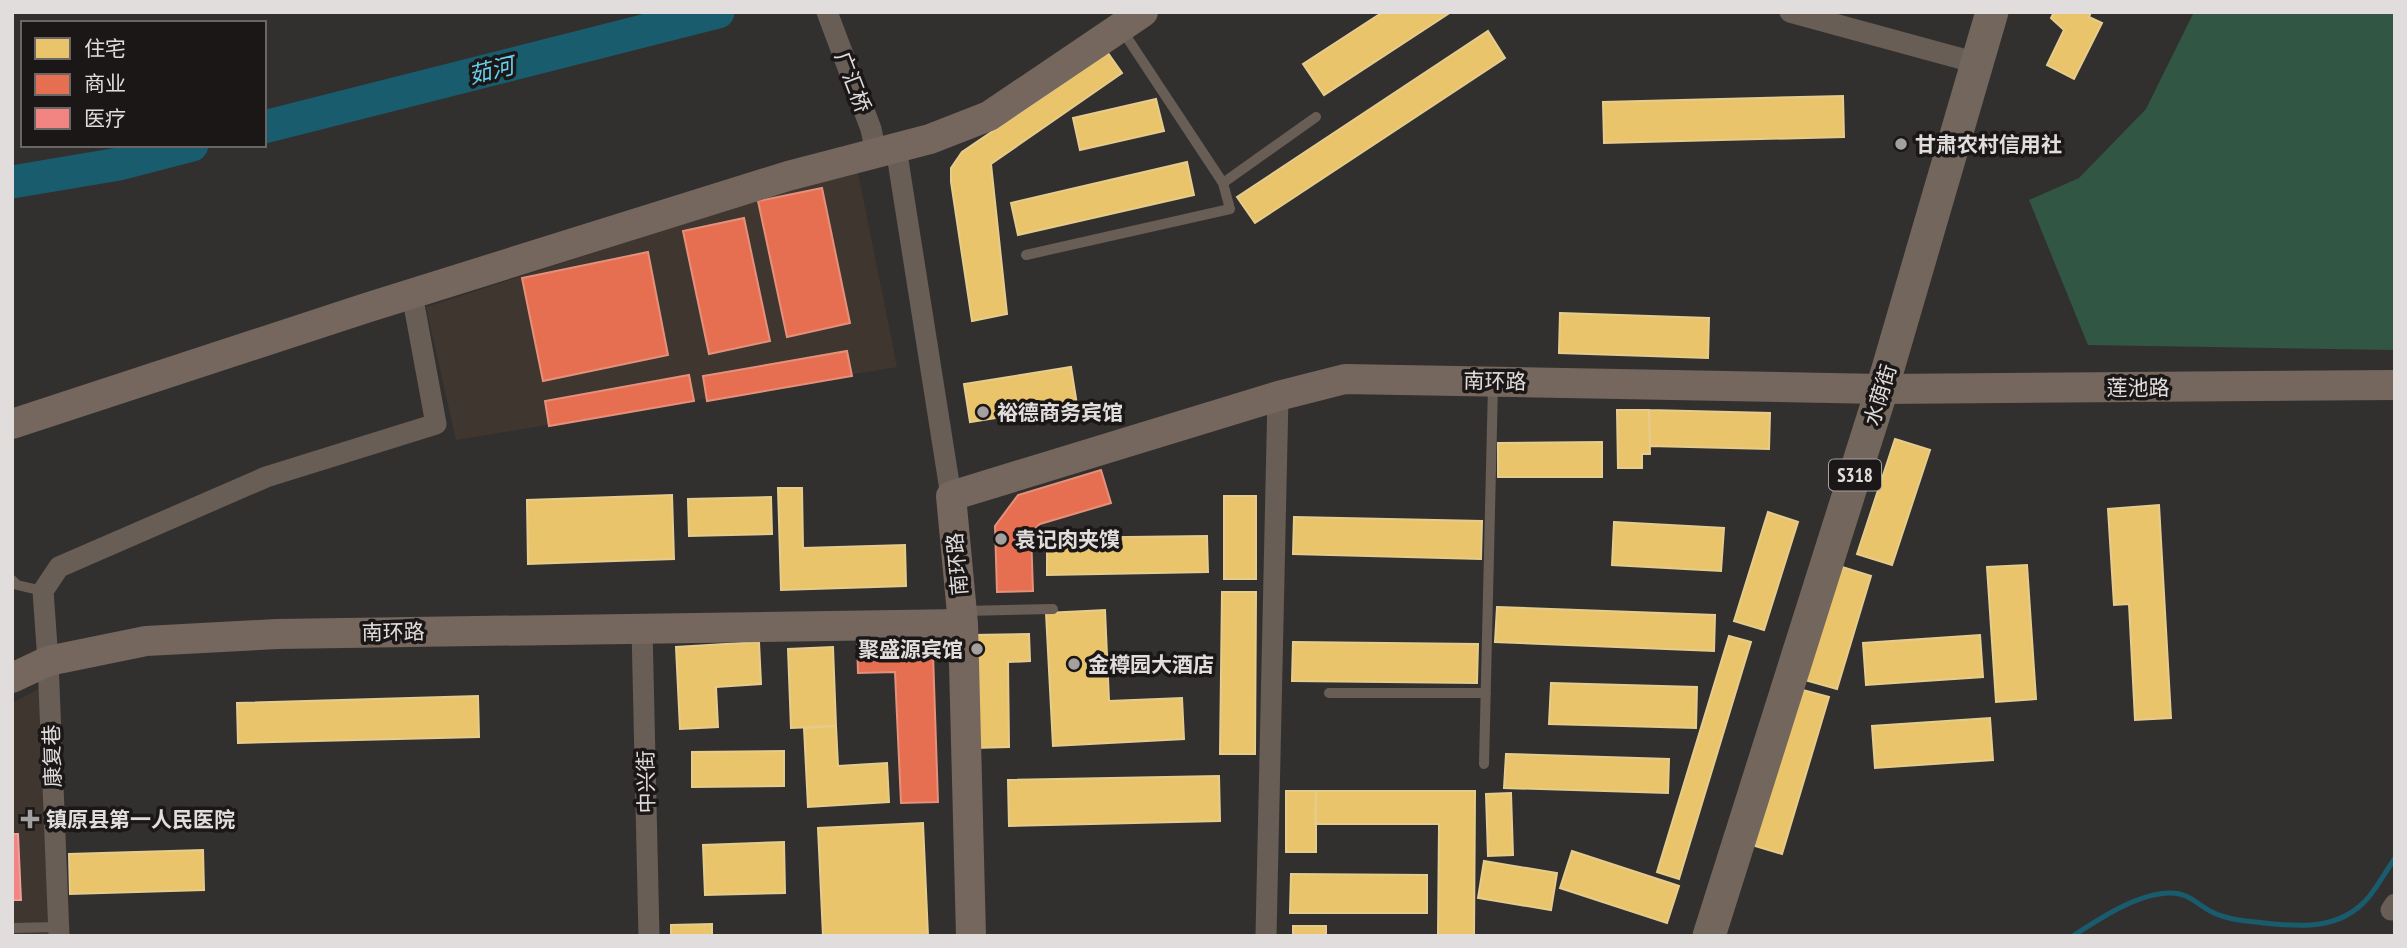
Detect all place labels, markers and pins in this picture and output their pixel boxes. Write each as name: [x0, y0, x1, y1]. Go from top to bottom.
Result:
place label: 甘肃农村信用社: [1915, 131, 2062, 158]
marker: 甘肃农村信用社: [1893, 136, 1909, 152]
place label: 裕德商务宾馆: [997, 399, 1123, 426]
marker: 裕德商务宾馆: [975, 404, 991, 420]
place label: 袁记肉夹馍: [1015, 526, 1120, 553]
marker: 袁记肉夹馍: [993, 531, 1009, 547]
place label: 聚盛源宾馆: [858, 636, 963, 663]
marker: 聚盛源宾馆: [969, 641, 985, 657]
place label: 金樽园大酒店: [1088, 651, 1214, 678]
marker: 金樽园大酒店: [1066, 656, 1082, 672]
place label: 镇原县第一人民医院: [46, 806, 235, 833]
marker: 镇原县第一人民医院: [20, 809, 40, 829]

